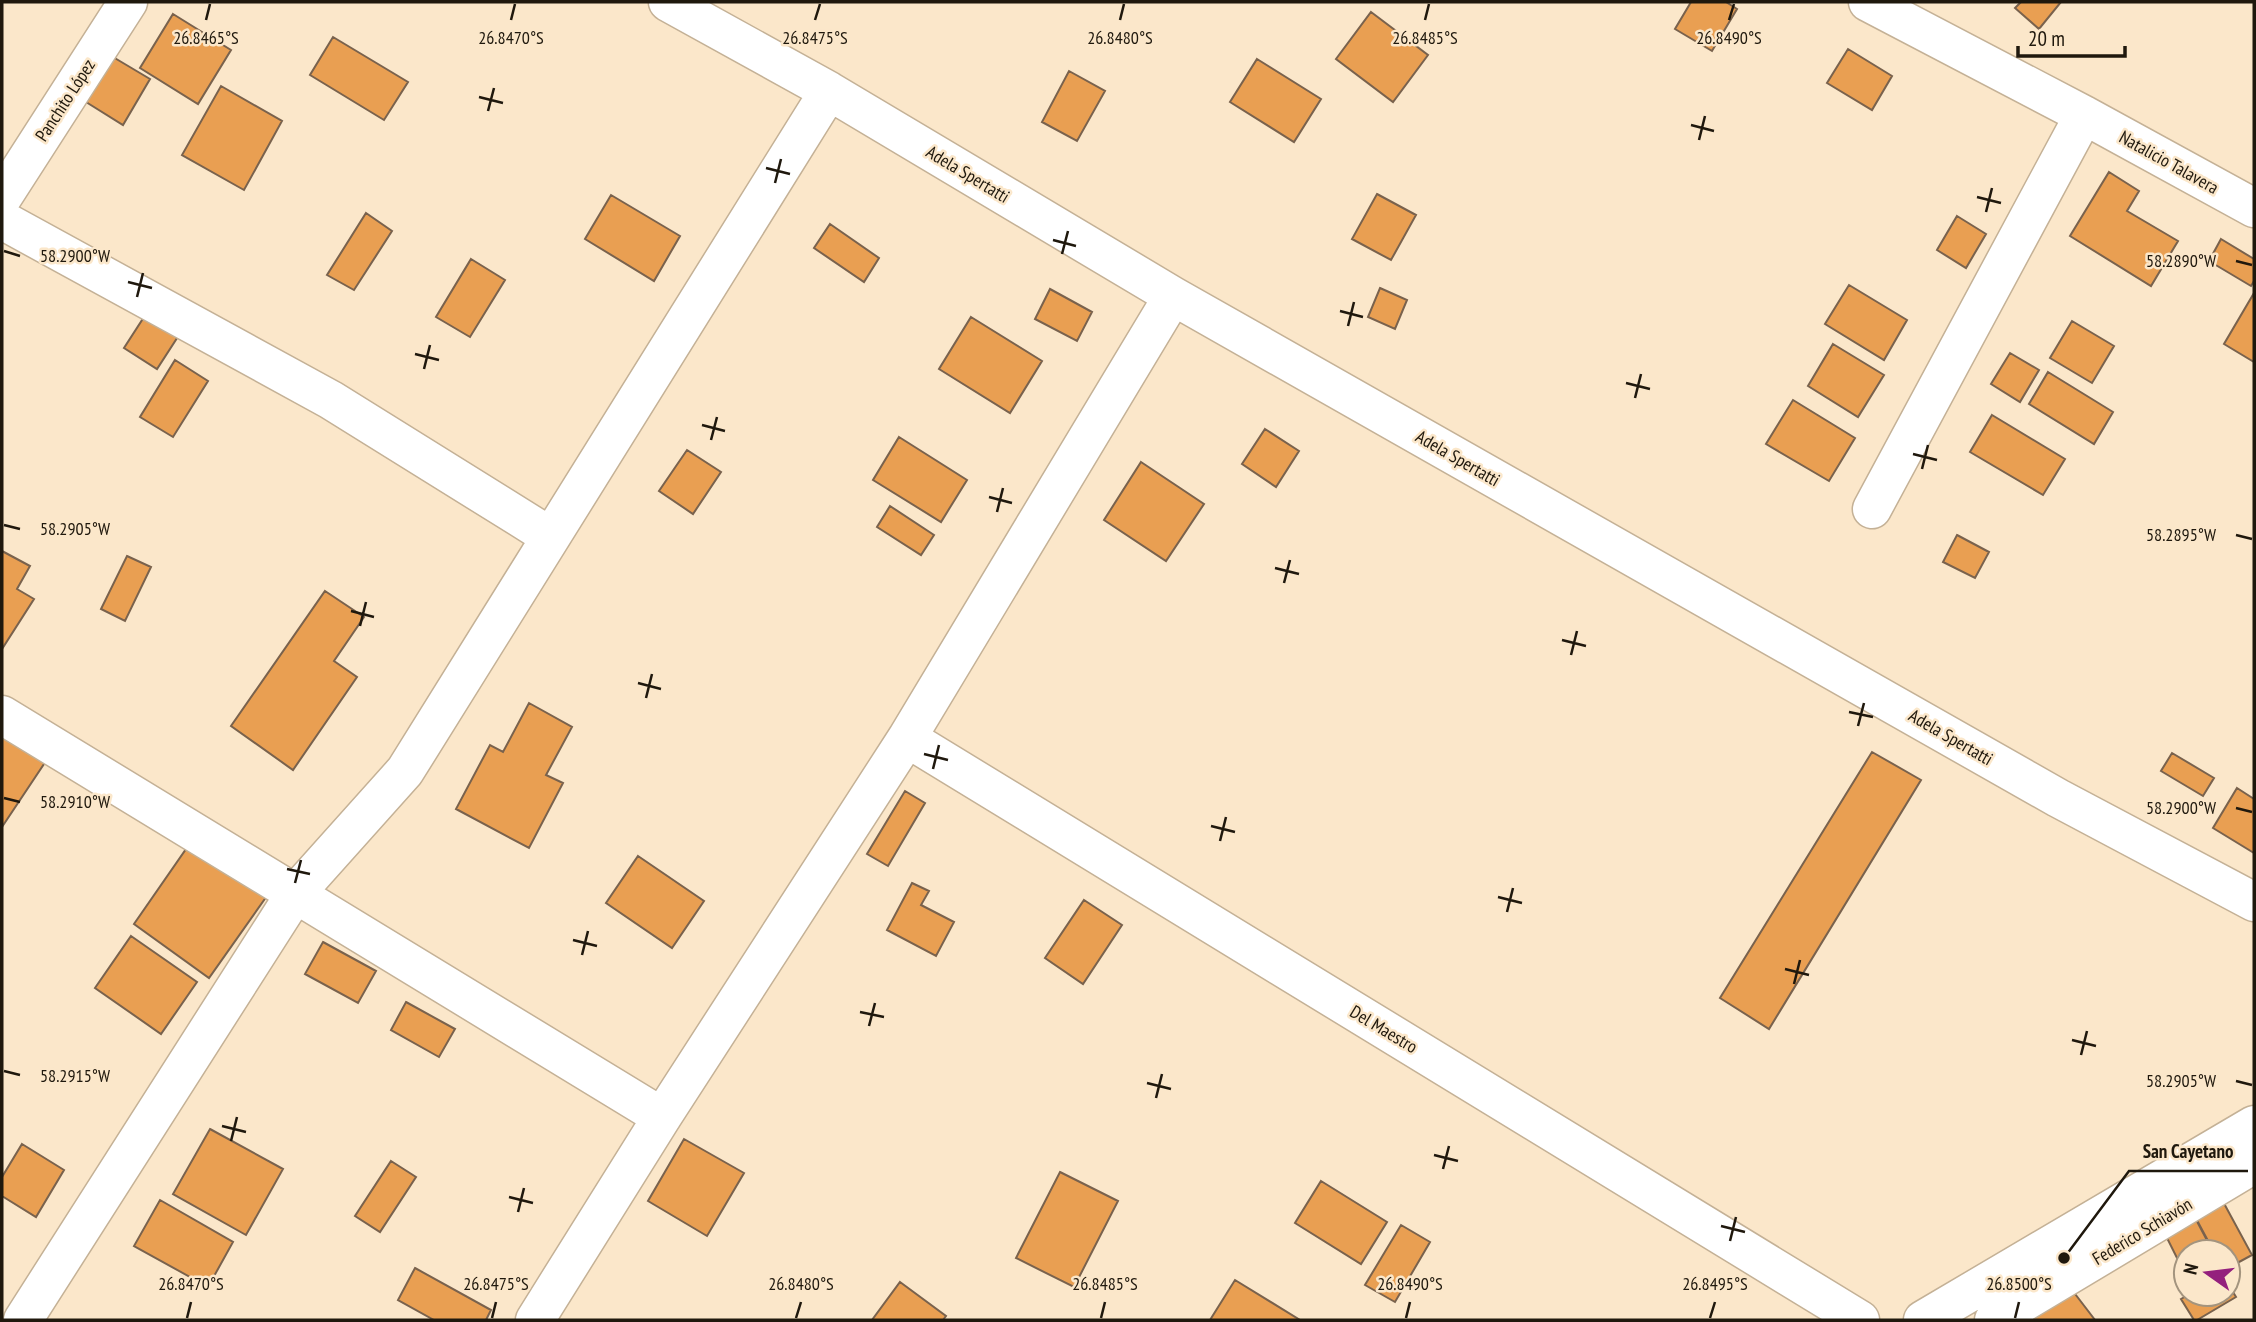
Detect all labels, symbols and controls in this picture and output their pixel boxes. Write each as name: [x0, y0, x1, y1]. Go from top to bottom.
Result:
scale bar: [2018, 14, 2125, 58]
text: 20 m: [2028, 25, 2065, 52]
text: 26.8465°S: [173, 26, 239, 49]
text: 26.8470°S: [478, 26, 544, 49]
text: 26.8475°S: [782, 26, 848, 49]
text: 26.8480°S: [1087, 26, 1153, 49]
text: 26.8485°S: [1392, 26, 1458, 49]
text: 26.8490°S: [1696, 26, 1762, 49]
street label: Panchito López: [30, 55, 100, 145]
street label: Natalicio Talavera: [2115, 125, 2223, 199]
street label: Adela Spertatti: [922, 140, 1014, 208]
text: 58.2900°W: [40, 244, 110, 267]
text: 58.2890°W: [2146, 249, 2216, 272]
street label: Adela Spertatti: [1412, 425, 1504, 491]
text: 58.2905°W: [40, 517, 110, 540]
text: 58.2895°W: [2146, 523, 2216, 546]
street label: Adela Spertatti: [1905, 704, 1997, 770]
text: 58.2910°W: [40, 790, 110, 813]
text: 58.2900°W: [2146, 796, 2216, 819]
street label: Del Maestro: [1346, 1000, 1422, 1058]
text: 58.2915°W: [40, 1064, 110, 1087]
text: 58.2905°W: [2146, 1069, 2216, 1092]
callout: San Cayetano: [2129, 1131, 2248, 1171]
text: San Cayetano: [2143, 1139, 2233, 1163]
street label: Federico Schiavón: [2088, 1192, 2196, 1270]
north arrow: [2172, 1238, 2242, 1308]
text: N: [2178, 1261, 2203, 1277]
text: 26.8470°S: [158, 1272, 224, 1295]
text: 26.8475°S: [463, 1272, 529, 1295]
text: 26.8480°S: [768, 1272, 834, 1295]
text: 26.8485°S: [1072, 1272, 1138, 1295]
text: 26.8490°S: [1377, 1272, 1443, 1295]
text: 26.8495°S: [1682, 1272, 1748, 1295]
text: 26.8500°S: [1986, 1272, 2052, 1295]

